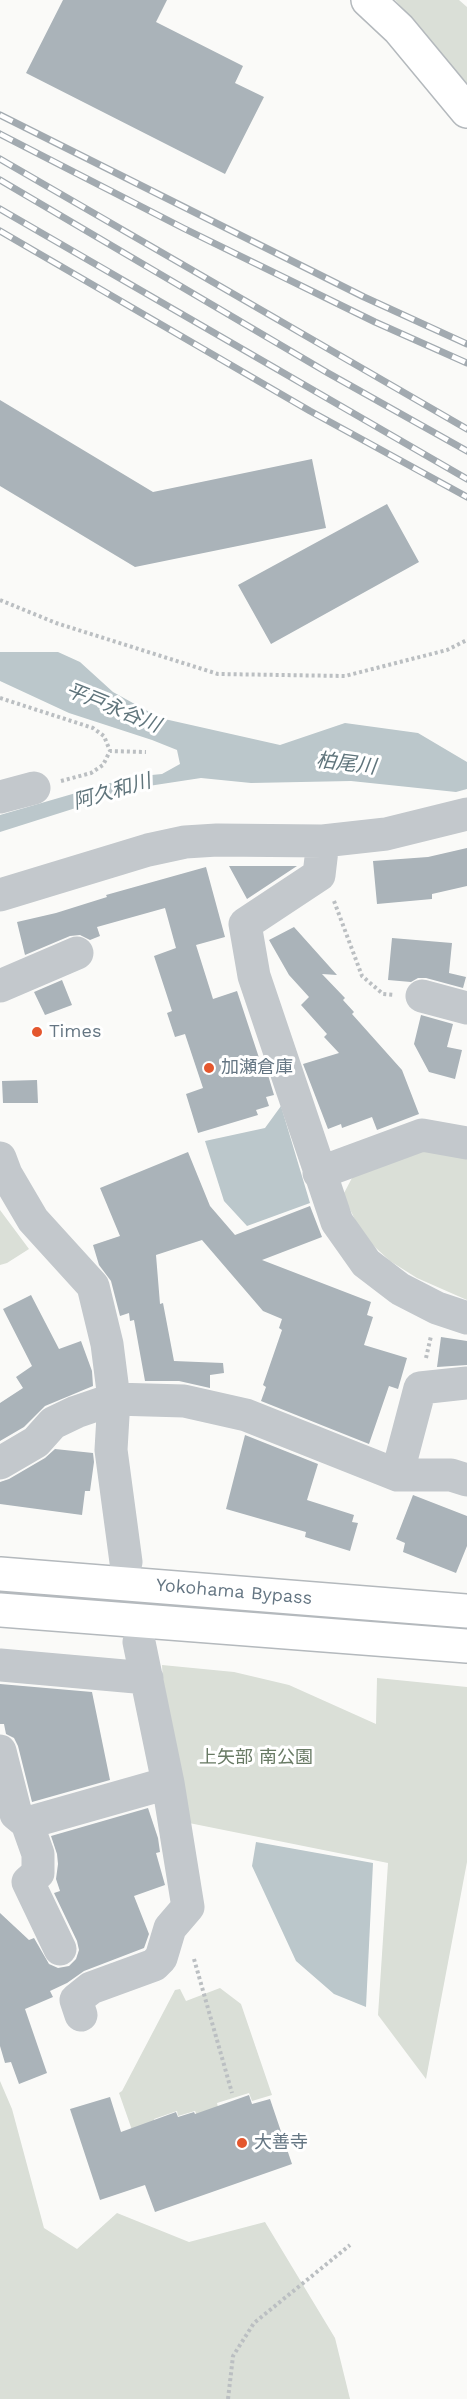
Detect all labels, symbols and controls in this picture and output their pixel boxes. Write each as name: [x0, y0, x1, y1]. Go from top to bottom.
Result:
water label: 平戸永谷川: [62, 678, 164, 738]
water label: 柏尾川: [315, 748, 377, 780]
water label: 阿久和川: [70, 769, 154, 815]
place label: Times: [49, 1021, 101, 1043]
marker: Times: [30, 1025, 44, 1039]
place label: 加瀬倉庫: [221, 1057, 293, 1079]
marker: 加瀬倉庫: [202, 1061, 216, 1075]
street label: Yokohama Bypass: [155, 1574, 313, 1610]
park label: 上矢部 南公園: [199, 1747, 313, 1769]
place label: 大善寺: [254, 2132, 308, 2154]
marker: 大善寺: [235, 2136, 249, 2150]

